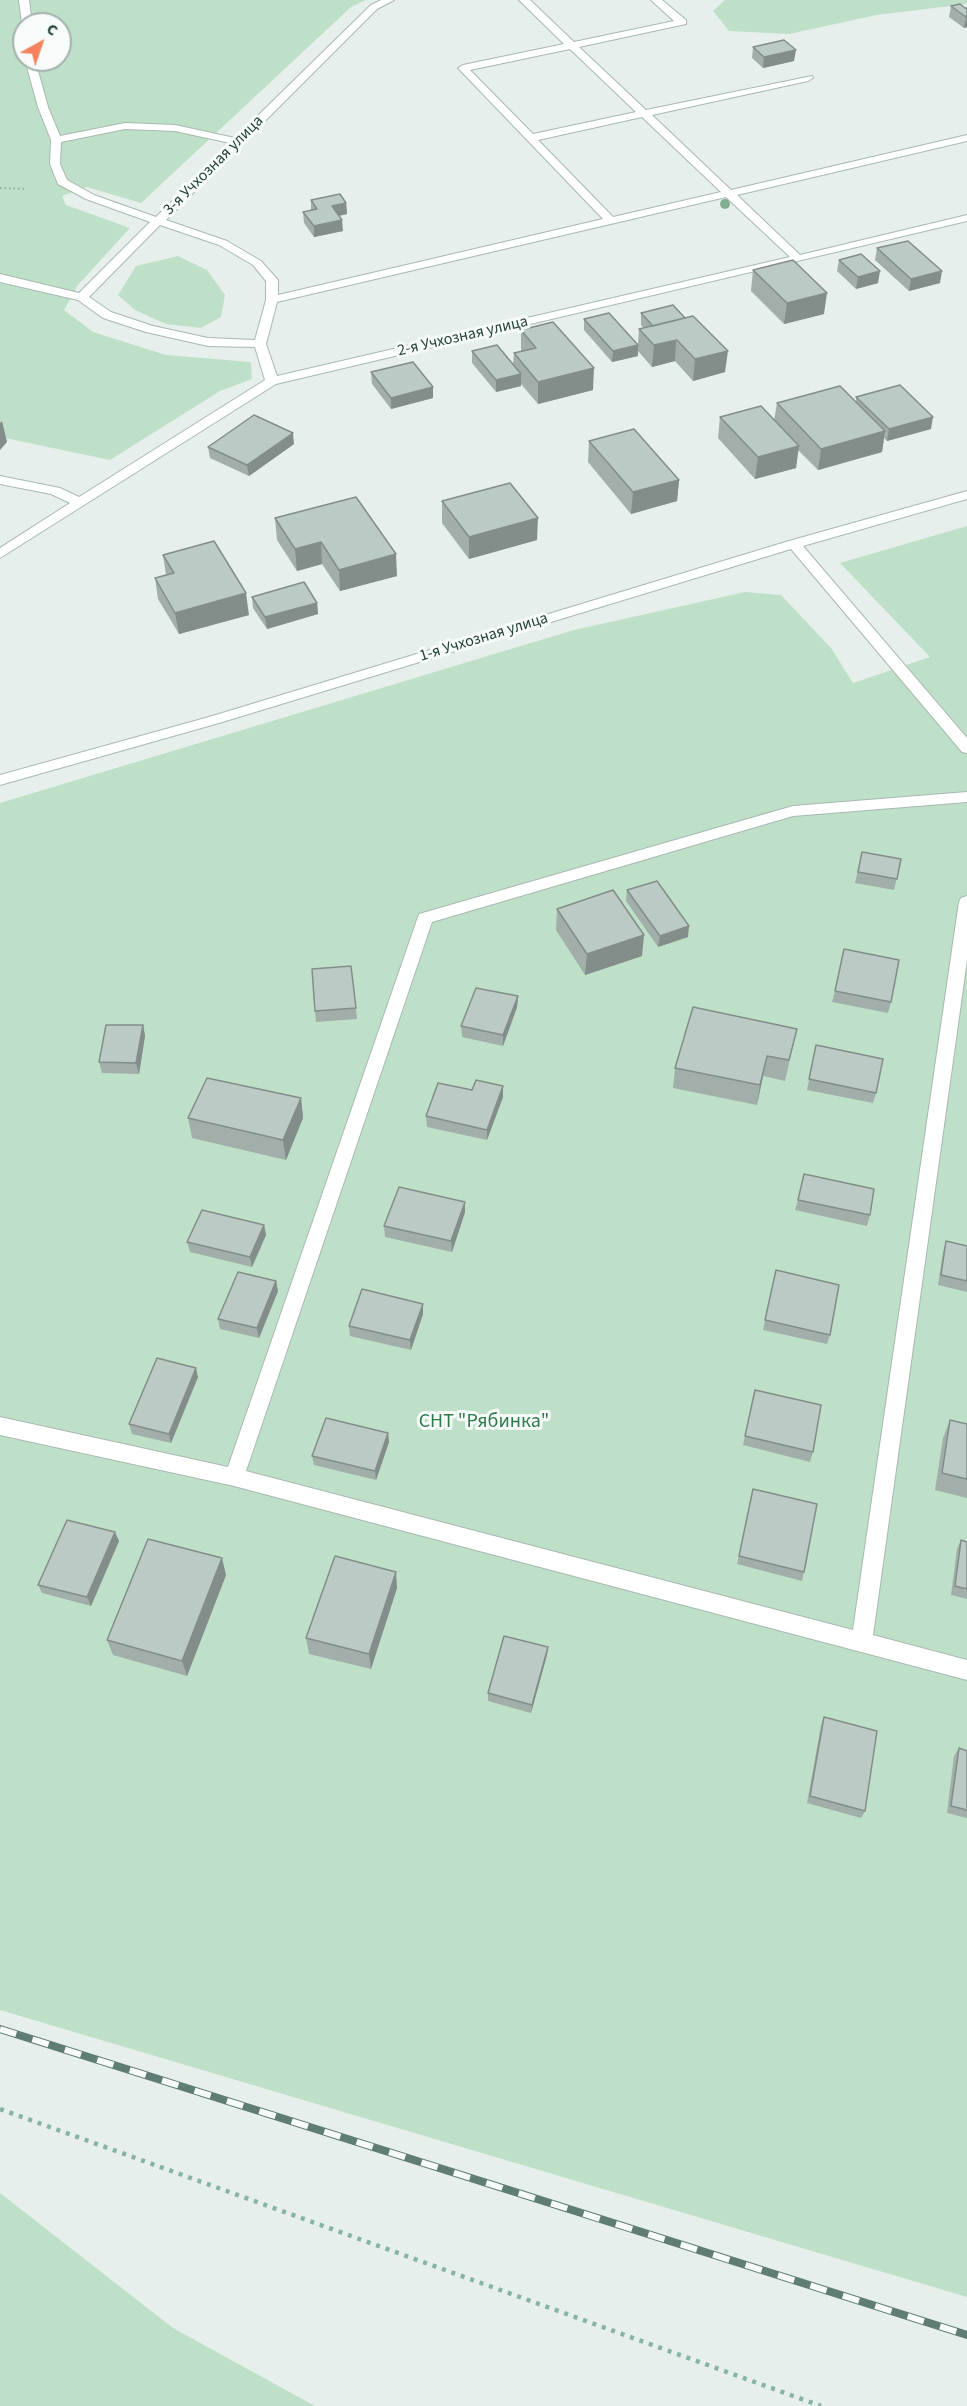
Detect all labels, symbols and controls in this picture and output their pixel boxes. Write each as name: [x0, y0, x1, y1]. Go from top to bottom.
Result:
north arrow: [12, 12, 72, 72]
text: С: [42, 18, 63, 41]
street label: 3-я Учхозная улица: [160, 112, 268, 220]
street label: 2-я Учхозная улица: [396, 313, 530, 361]
street label: 1-я Учхозная улица: [417, 609, 551, 667]
park label: СНТ "Рябинка": [419, 1411, 549, 1435]

